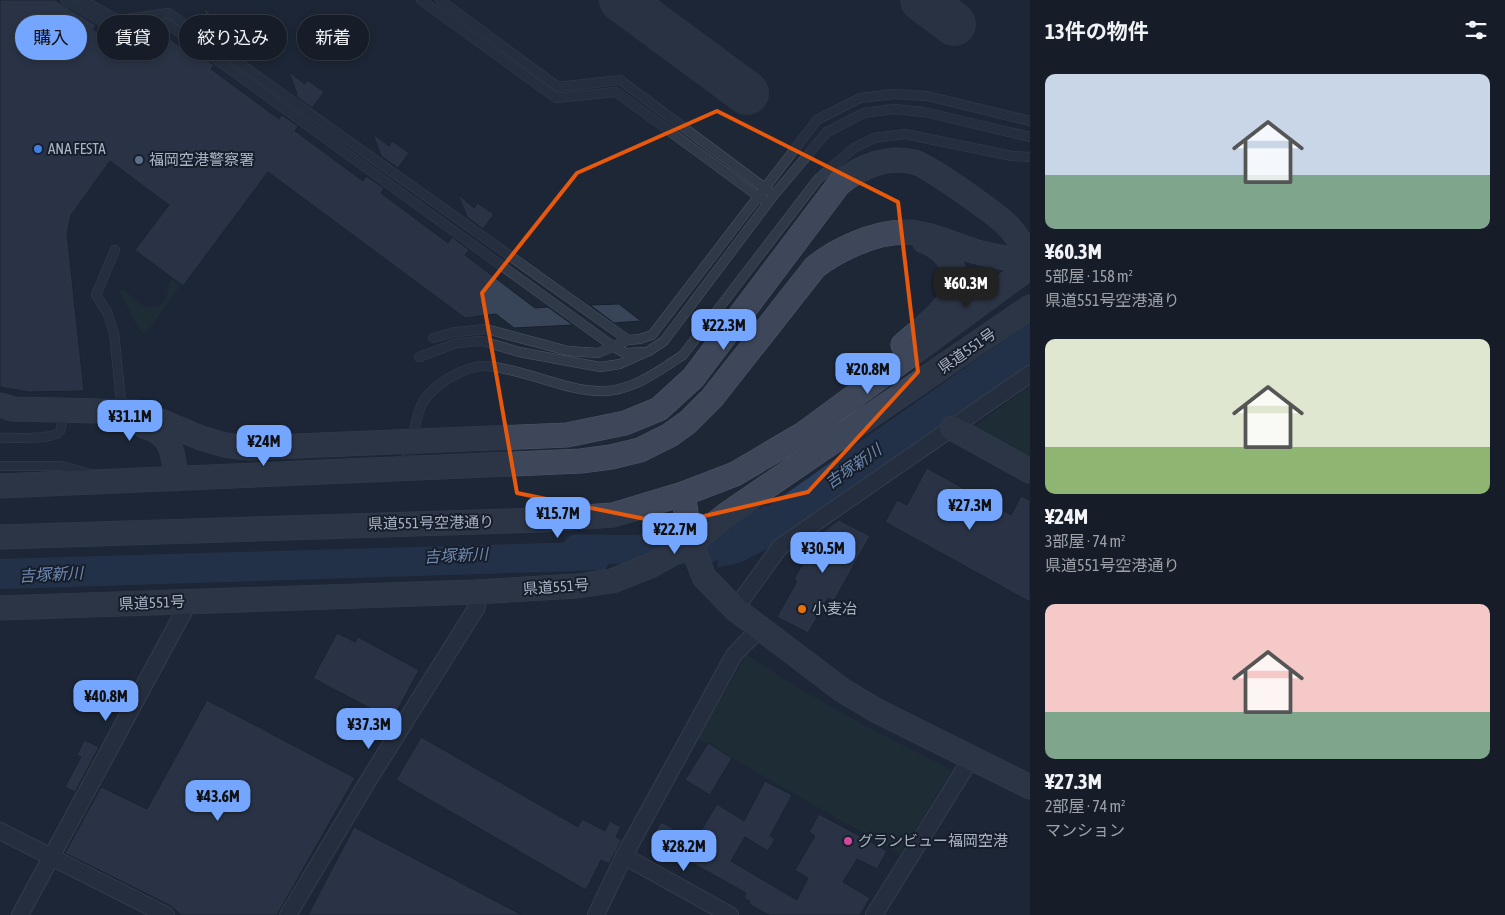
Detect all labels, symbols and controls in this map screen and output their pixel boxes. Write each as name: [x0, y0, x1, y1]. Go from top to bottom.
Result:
chip: 購入: [15, 15, 87, 60]
chip: 賃貸: [97, 15, 169, 60]
chip: 絞り込み: [179, 15, 287, 60]
chip: 新着: [297, 15, 369, 60]
icon: filters: [1462, 16, 1490, 44]
text: 13件の物件: [1045, 19, 1149, 43]
icon: home: [1223, 107, 1313, 197]
place label: ANA FESTA: [48, 140, 106, 157]
marker: ANA FESTA: [32, 143, 44, 155]
place label: 福岡空港警察署: [149, 151, 254, 168]
marker: 福岡空港警察署: [133, 154, 145, 166]
text: ¥60.3M: [1045, 239, 1102, 263]
pin: ¥60.3M: [925, 266, 1007, 309]
text: 5部屋 · 158 m²: [1045, 267, 1133, 285]
text: ¥60.3M: [944, 274, 988, 292]
text: 県道551号空港通り: [1045, 291, 1180, 309]
pin: ¥22.3M: [683, 308, 765, 351]
text: ¥22.3M: [702, 316, 746, 334]
street label: 県道551号: [935, 325, 999, 377]
pin: ¥20.8M: [827, 352, 909, 395]
text: ¥20.8M: [846, 360, 890, 378]
icon: home: [1223, 372, 1313, 462]
pin: ¥31.1M: [89, 400, 171, 442]
text: ¥31.1M: [108, 407, 152, 425]
pin: ¥24M: [234, 424, 294, 467]
text: ¥24M: [248, 432, 280, 450]
water label: 吉塚新川: [822, 439, 886, 492]
pin: ¥27.3M: [929, 488, 1011, 531]
pin: ¥15.7M: [517, 496, 599, 539]
text: ¥27.3M: [948, 496, 992, 514]
text: ¥15.7M: [536, 504, 580, 522]
text: ¥24M: [1045, 504, 1088, 528]
pin: ¥22.7M: [634, 512, 716, 555]
street label: 県道551号空港通り: [368, 513, 494, 532]
text: ¥22.7M: [653, 520, 697, 538]
pin: ¥30.5M: [782, 532, 864, 574]
text: 3部屋 · 74 m²: [1045, 532, 1126, 550]
text: ¥30.5M: [801, 539, 845, 557]
water label: 吉塚新川: [424, 544, 490, 566]
text: 県道551号空港通り: [1045, 556, 1180, 574]
water label: 吉塚新川: [19, 563, 85, 585]
street label: 県道551号: [522, 576, 590, 597]
street label: 県道551号: [119, 593, 185, 612]
place label: 小麦冶: [812, 600, 857, 617]
marker: 小麦冶: [796, 603, 808, 615]
icon: home: [1223, 637, 1313, 727]
pin: ¥40.8M: [65, 680, 147, 722]
text: ¥40.8M: [84, 687, 128, 705]
pin: ¥37.3M: [328, 708, 410, 750]
text: ¥37.3M: [347, 715, 391, 733]
text: ¥27.3M: [1045, 769, 1102, 793]
pin: ¥43.6M: [177, 780, 259, 822]
text: ¥43.6M: [196, 787, 240, 805]
text: 2部屋 · 74 m²: [1045, 797, 1126, 815]
text: マンション: [1045, 821, 1125, 839]
pin: ¥28.2M: [643, 830, 725, 872]
place label: グランビュー福岡空港: [858, 832, 1008, 849]
marker: グランビュー福岡空港: [842, 835, 854, 847]
text: ¥28.2M: [662, 837, 706, 855]

